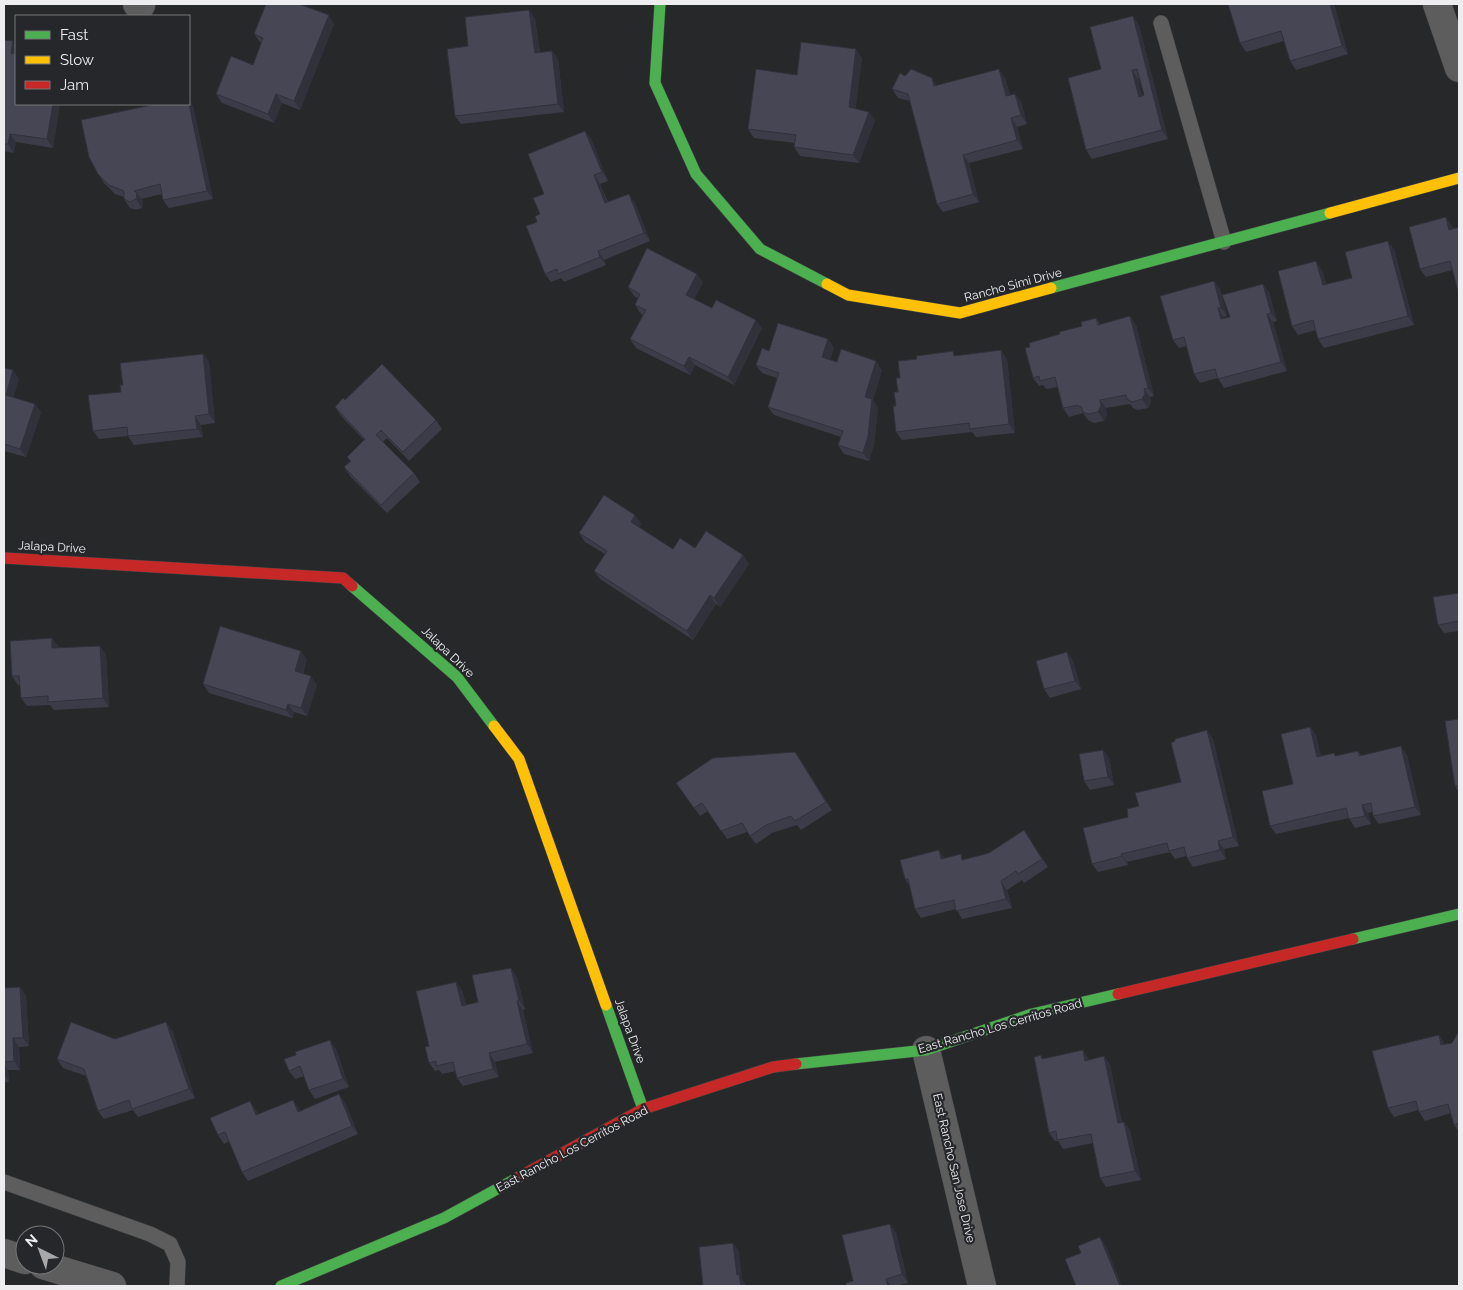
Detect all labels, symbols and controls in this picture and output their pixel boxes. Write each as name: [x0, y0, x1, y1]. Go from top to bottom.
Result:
legend: [15, 15, 190, 105]
text: Fast: [60, 26, 88, 44]
text: Slow: [60, 51, 94, 69]
text: Jam: [60, 76, 89, 94]
street label: Rancho Simi Drive: [963, 265, 1063, 305]
street label: Jalapa Drive: [18, 538, 86, 556]
street label: Jalapa Drive: [419, 623, 477, 681]
street label: East Rancho Los Cerritos Road: [917, 996, 1083, 1056]
street label: Jalapa Drive: [612, 997, 648, 1065]
street label: East Rancho San Jose Drive: [930, 1092, 978, 1244]
street label: East Rancho Los Cerritos Road: [494, 1103, 650, 1195]
north arrow: [15, 1225, 65, 1275]
text: N: [22, 1231, 41, 1250]

